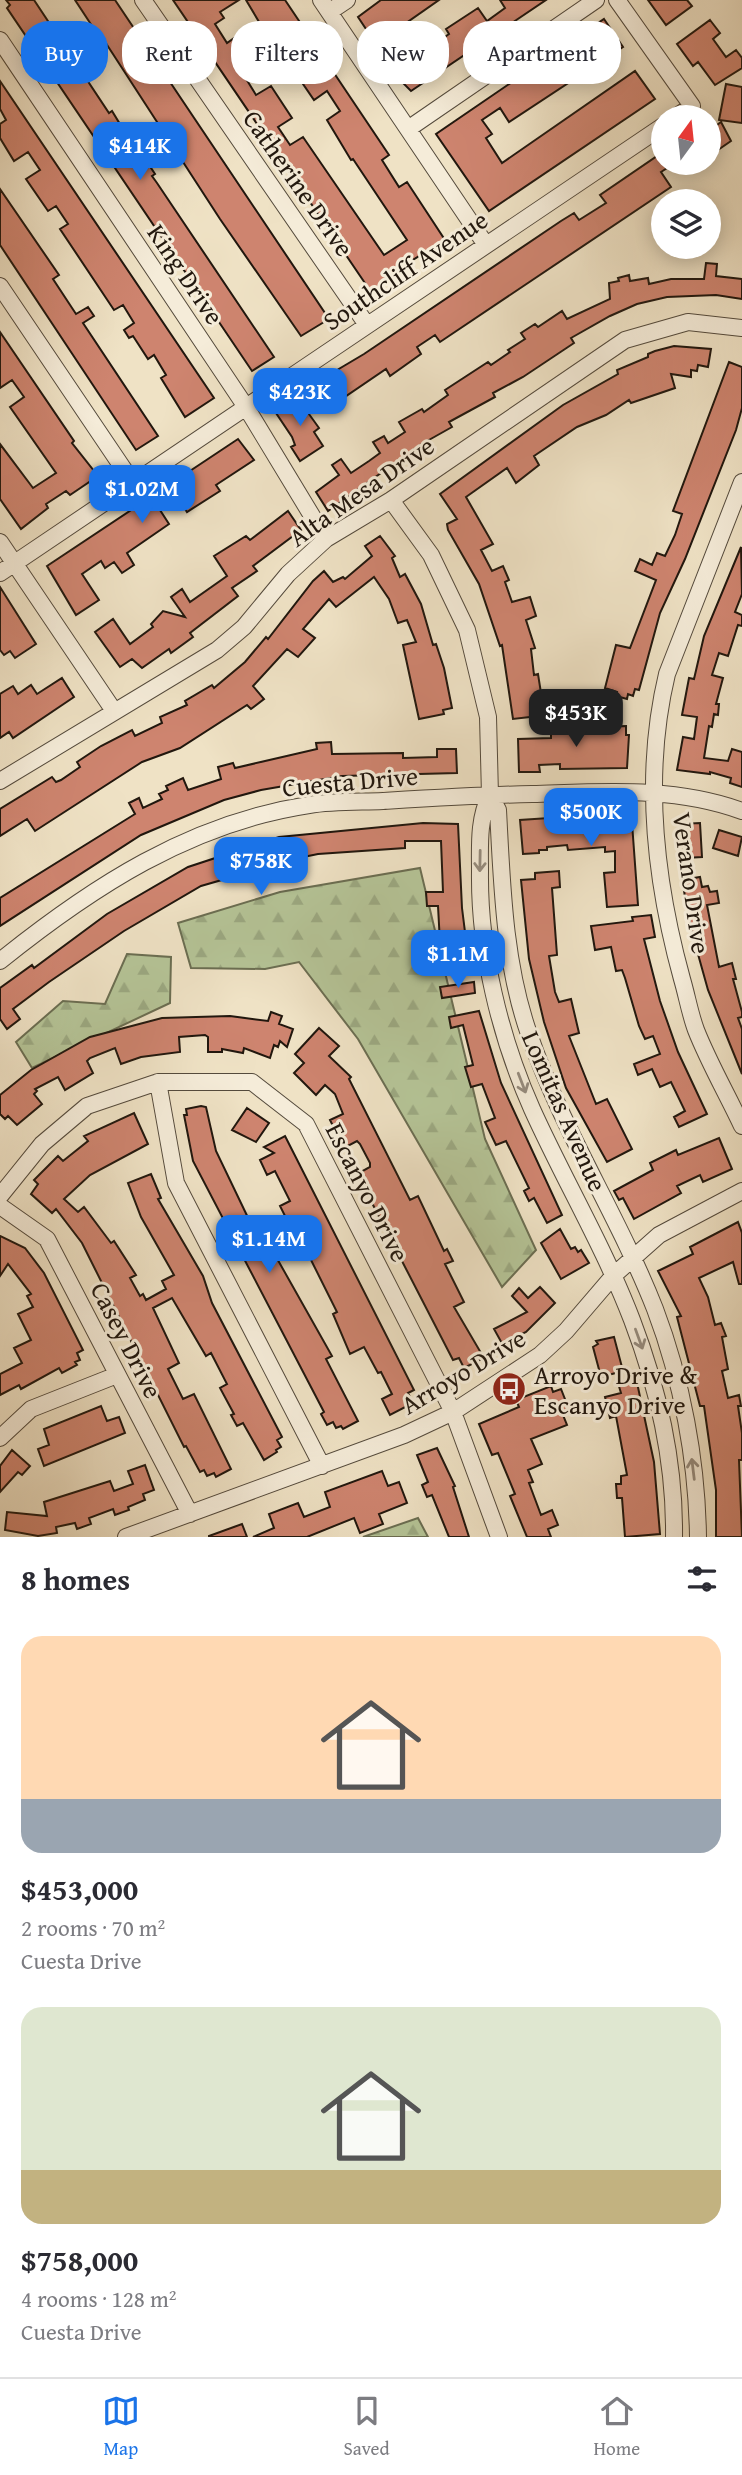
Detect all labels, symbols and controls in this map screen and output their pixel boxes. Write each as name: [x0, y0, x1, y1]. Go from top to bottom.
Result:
chip: Buy: [21, 21, 108, 84]
chip: Rent: [122, 21, 217, 84]
chip: Filters: [231, 21, 343, 84]
chip: New: [357, 21, 449, 84]
chip: Apartment: [463, 21, 621, 84]
street label: Catherine Drive: [234, 102, 364, 264]
north arrow: [651, 105, 721, 175]
map controls: [651, 105, 721, 259]
pin: $414K: [91, 122, 189, 182]
text: $414K: [109, 128, 171, 161]
button: layers: [651, 189, 721, 259]
street label: Southcliff Avenue: [315, 200, 495, 340]
street label: King Drive: [138, 216, 234, 332]
pin: $423K: [251, 368, 349, 428]
text: $423K: [269, 374, 331, 407]
street label: Alta Mesa Drive: [280, 426, 442, 556]
pin: $1.02M: [85, 466, 199, 525]
text: $1.02M: [105, 471, 179, 504]
pin: $453K: [527, 690, 625, 749]
text: $453K: [545, 695, 607, 728]
street label: Cuesta Drive: [280, 756, 420, 806]
pin: $500K: [542, 788, 640, 848]
text: $500K: [560, 794, 622, 827]
street label: Verano Drive: [663, 810, 721, 956]
pin: $758K: [212, 838, 310, 897]
text: $758K: [230, 843, 292, 876]
one-way arrow: [473, 849, 487, 872]
pin: $1.1M: [409, 930, 507, 990]
text: $1.1M: [427, 936, 489, 969]
street label: Lomitas Avenue: [512, 1025, 618, 1197]
one-way arrow: [517, 1071, 530, 1093]
street label: Escanyo Drive: [316, 1116, 420, 1268]
pin: $1.14M: [212, 1216, 326, 1275]
text: $1.14M: [232, 1221, 306, 1254]
street label: Casey Drive: [81, 1275, 173, 1405]
street label: Arroyo Drive: [393, 1318, 533, 1424]
one-way arrow: [634, 1328, 646, 1350]
place label: Arroyo Drive & Escanyo Drive: [534, 1355, 698, 1424]
bus stop icon: Arroyo Drive & Escanyo Drive: [490, 1370, 528, 1408]
one-way arrow: [686, 1458, 699, 1481]
text: 8 homes: [21, 1557, 130, 1601]
icon: filters: [683, 1560, 721, 1598]
icon: home: [308, 1682, 434, 1808]
text: $453,000: [21, 1867, 138, 1911]
text: 2 rooms · 70 m²: [21, 1911, 165, 1944]
text: Cuesta Drive: [21, 1944, 142, 1977]
icon: home: [308, 2053, 434, 2179]
text: $758,000: [21, 2238, 138, 2282]
text: 4 rooms · 128 m²: [21, 2282, 176, 2315]
text: Cuesta Drive: [21, 2315, 142, 2348]
tab: Map: [102, 2392, 140, 2462]
tab: Saved: [344, 2392, 390, 2462]
tab: Home: [593, 2392, 640, 2462]

